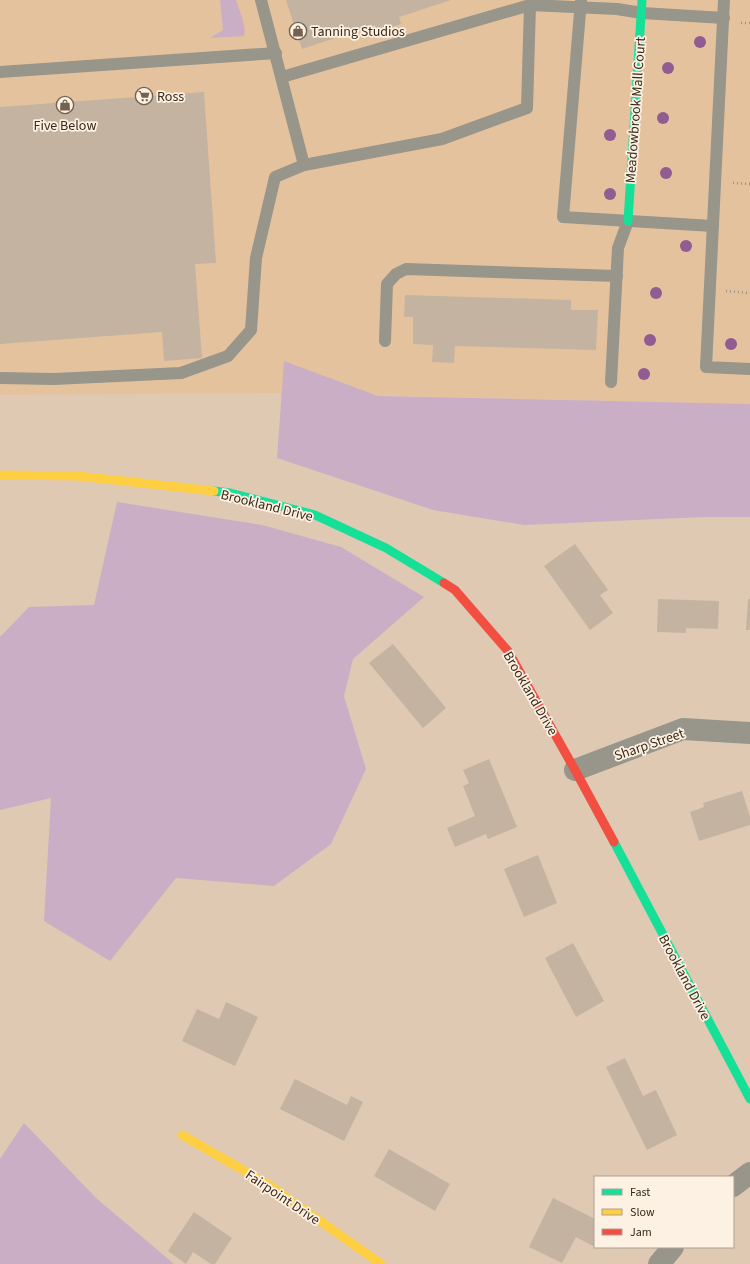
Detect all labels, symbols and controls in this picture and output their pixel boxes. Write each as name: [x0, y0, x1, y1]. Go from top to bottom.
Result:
shop icon: Tanning Studios: [288, 21, 308, 41]
place label: Tanning Studios: [311, 22, 405, 42]
street label: Meadowbrook Mall Court: [621, 36, 651, 184]
supermarket icon: Ross: [134, 86, 154, 106]
place label: Ross: [157, 87, 184, 107]
shop icon: Five Below: [55, 95, 75, 115]
place label: Five Below: [34, 116, 96, 136]
street label: Brookland Drive: [219, 485, 315, 527]
street label: Brookland Drive: [498, 648, 562, 739]
street label: Sharp Street: [612, 724, 687, 766]
street label: Brookland Drive: [653, 931, 715, 1024]
street label: Fairpoint Drive: [241, 1165, 324, 1230]
legend: [594, 1176, 734, 1248]
text: Fast: [630, 1184, 650, 1201]
text: Slow: [630, 1204, 655, 1221]
text: Jam: [630, 1224, 652, 1241]

